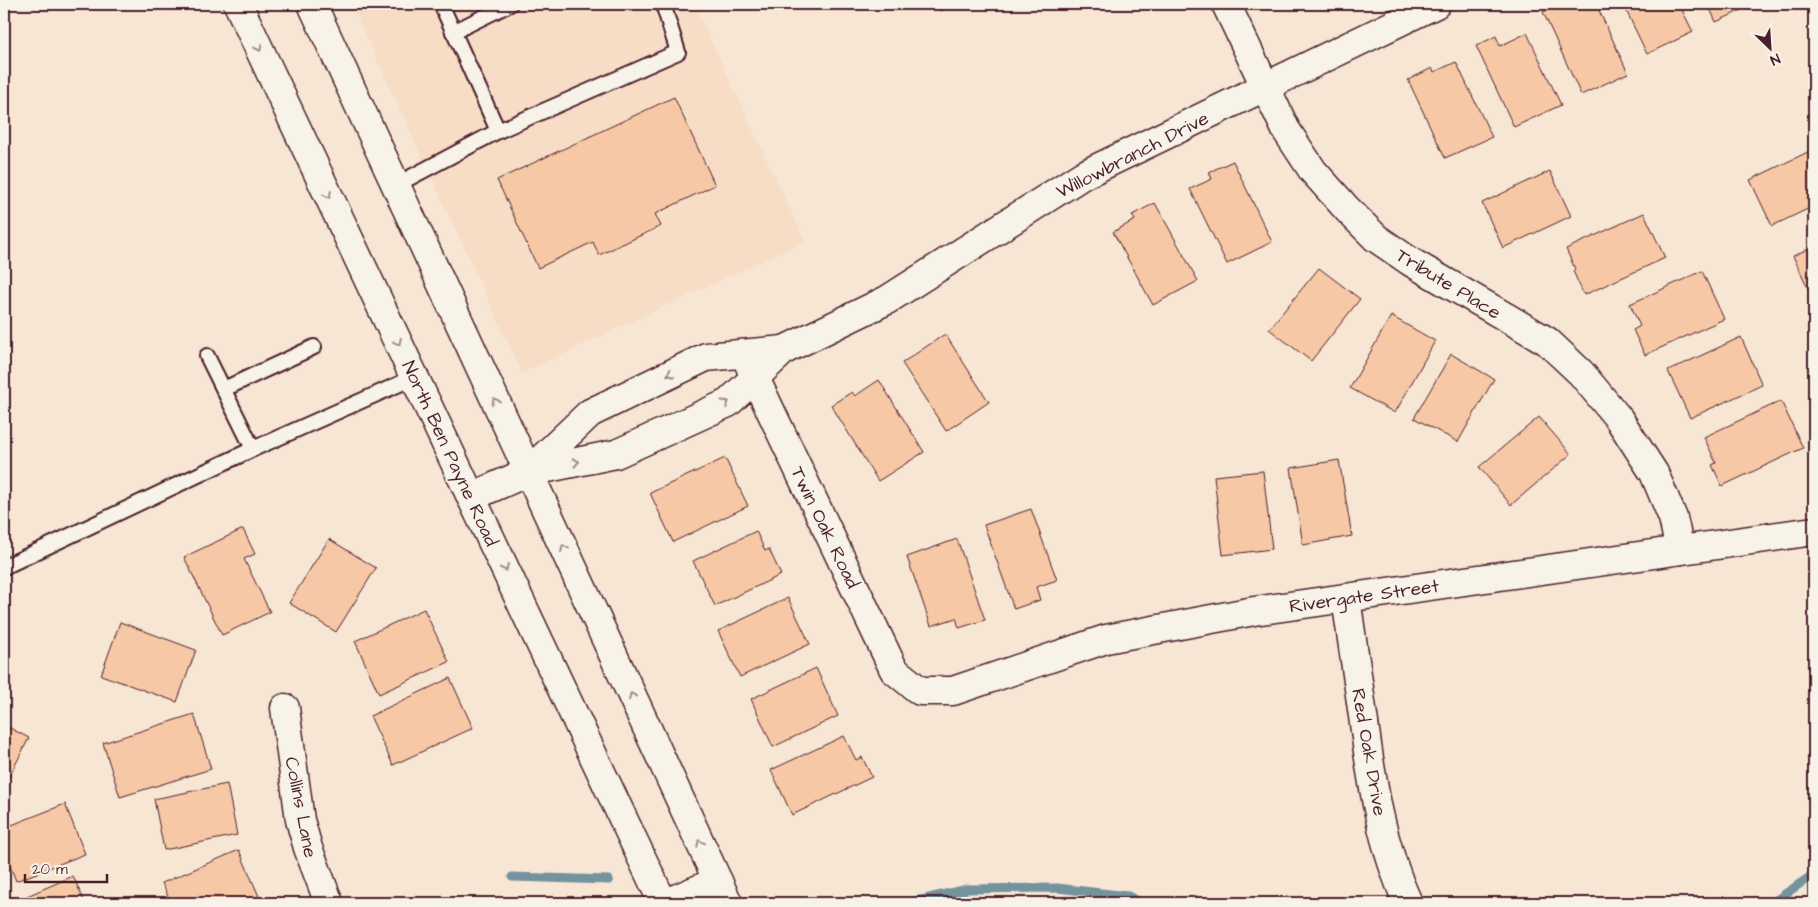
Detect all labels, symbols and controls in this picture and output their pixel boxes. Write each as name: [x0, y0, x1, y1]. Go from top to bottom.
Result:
north arrow: [1746, 22, 1796, 72]
one-way arrow: [253, 43, 263, 52]
text: N: [1767, 48, 1783, 70]
street label: Willowbranch Drive: [1052, 105, 1214, 205]
one-way arrow: [322, 190, 333, 199]
street label: Tribute Place: [1391, 242, 1506, 326]
one-way arrow: [392, 336, 402, 345]
street label: North Ben Payne Road: [394, 356, 505, 551]
one-way arrow: [666, 368, 675, 378]
one-way arrow: [491, 397, 502, 406]
one-way arrow: [721, 400, 730, 409]
one-way arrow: [572, 457, 581, 468]
street label: Twin Oak Road: [783, 462, 866, 593]
one-way arrow: [559, 544, 570, 553]
one-way arrow: [499, 562, 509, 571]
street label: Rivergate Street: [1288, 573, 1441, 621]
street label: Red Oak Drive: [1344, 687, 1393, 818]
one-way arrow: [628, 692, 638, 701]
street label: Collins Lane: [278, 755, 324, 860]
one-way arrow: [696, 839, 707, 848]
scale bar: [25, 852, 108, 884]
text: 20 m: [32, 859, 68, 880]

